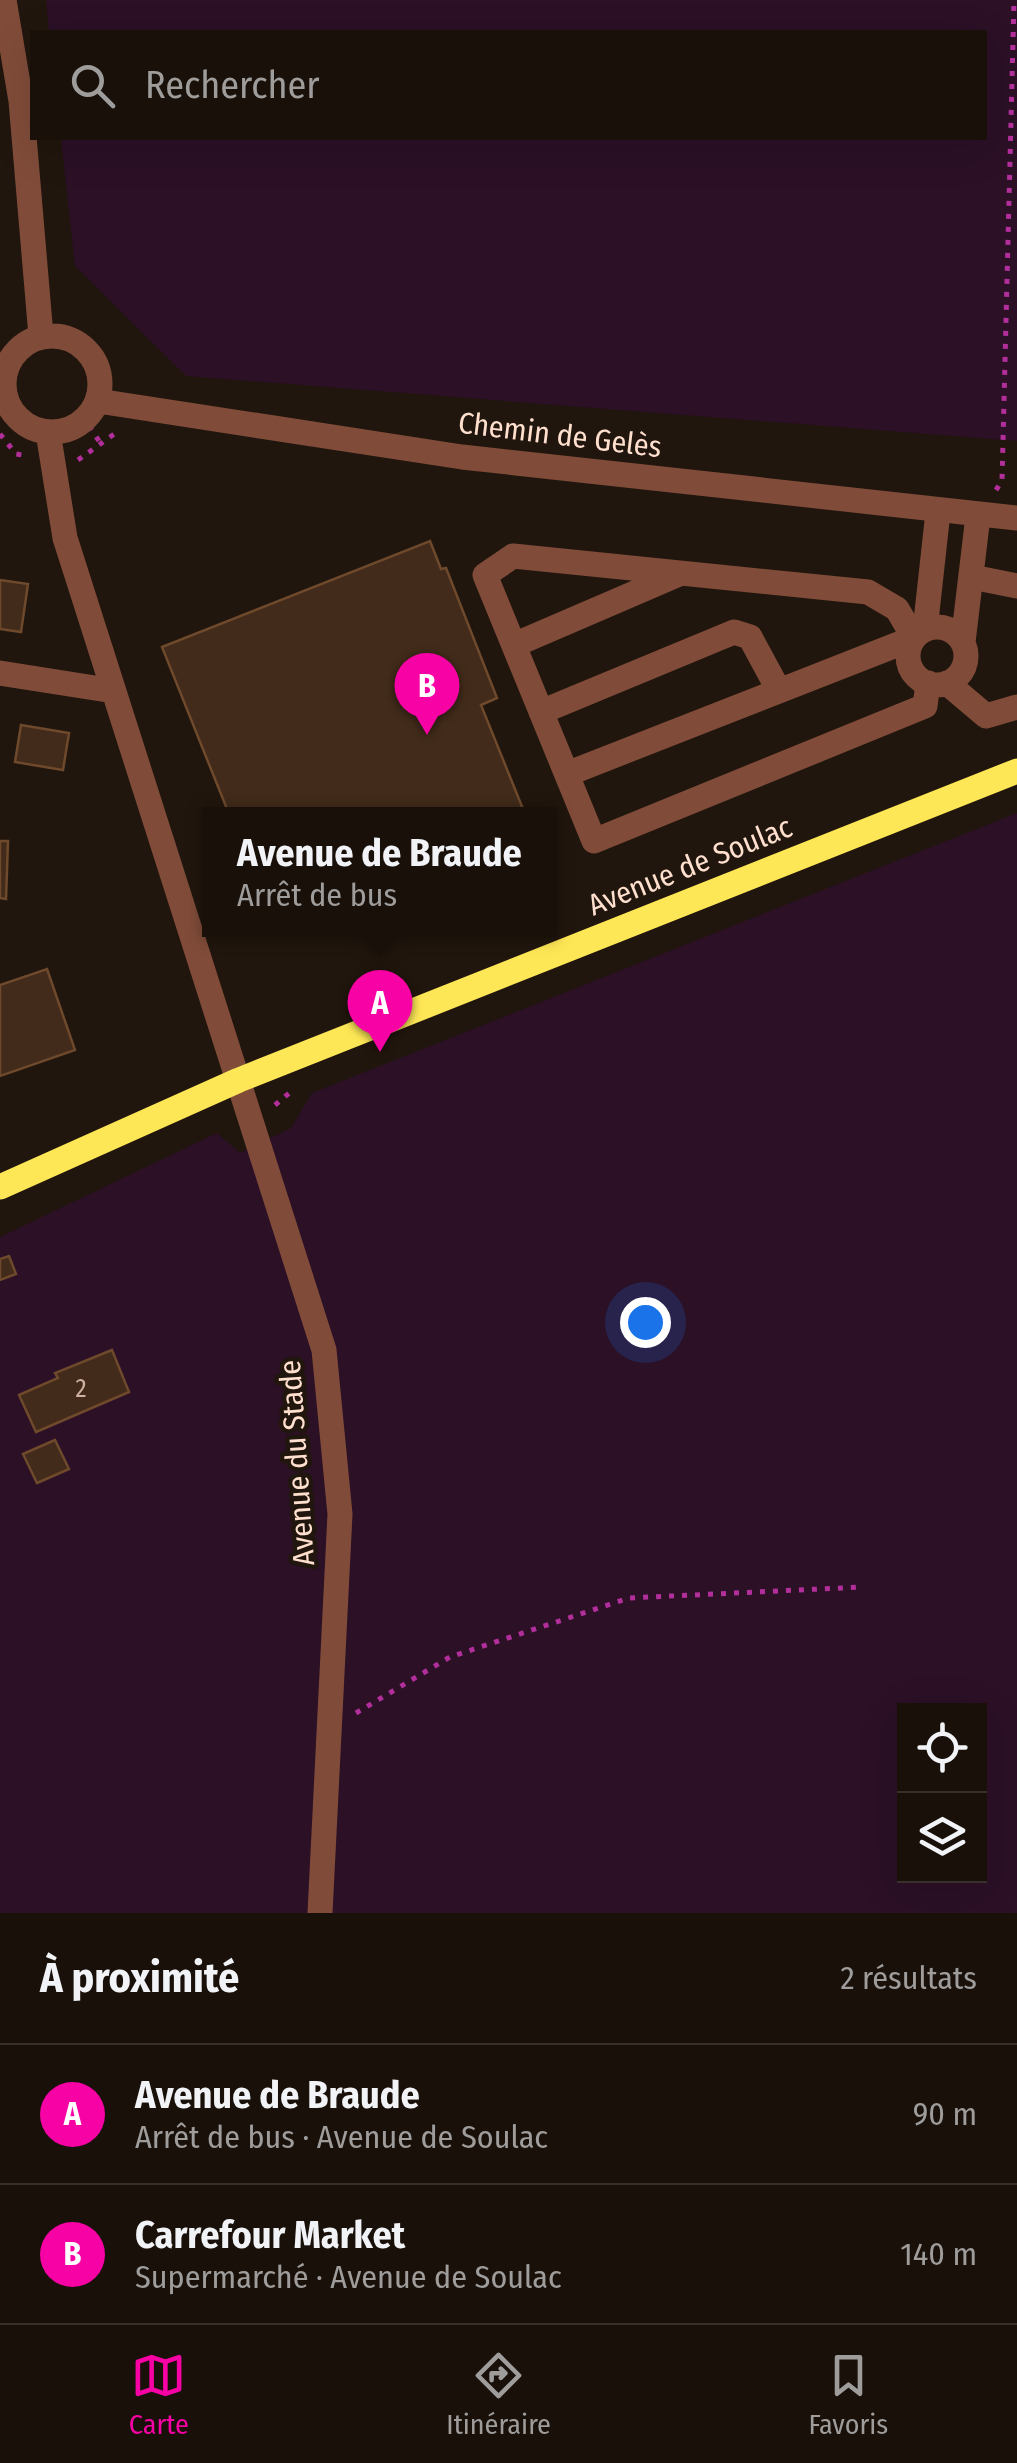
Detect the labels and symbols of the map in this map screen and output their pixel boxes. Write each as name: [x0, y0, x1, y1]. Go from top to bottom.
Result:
street label: Chemin de Gelès: [456, 405, 664, 465]
pin: B: [394, 652, 460, 735]
street label: Avenue de Soulac: [583, 809, 797, 923]
pin: A: [348, 970, 412, 1052]
your location: [620, 1297, 671, 1348]
street label: Avenue du Stade: [272, 1359, 322, 1567]
house number: 2: [75, 1374, 87, 1404]

